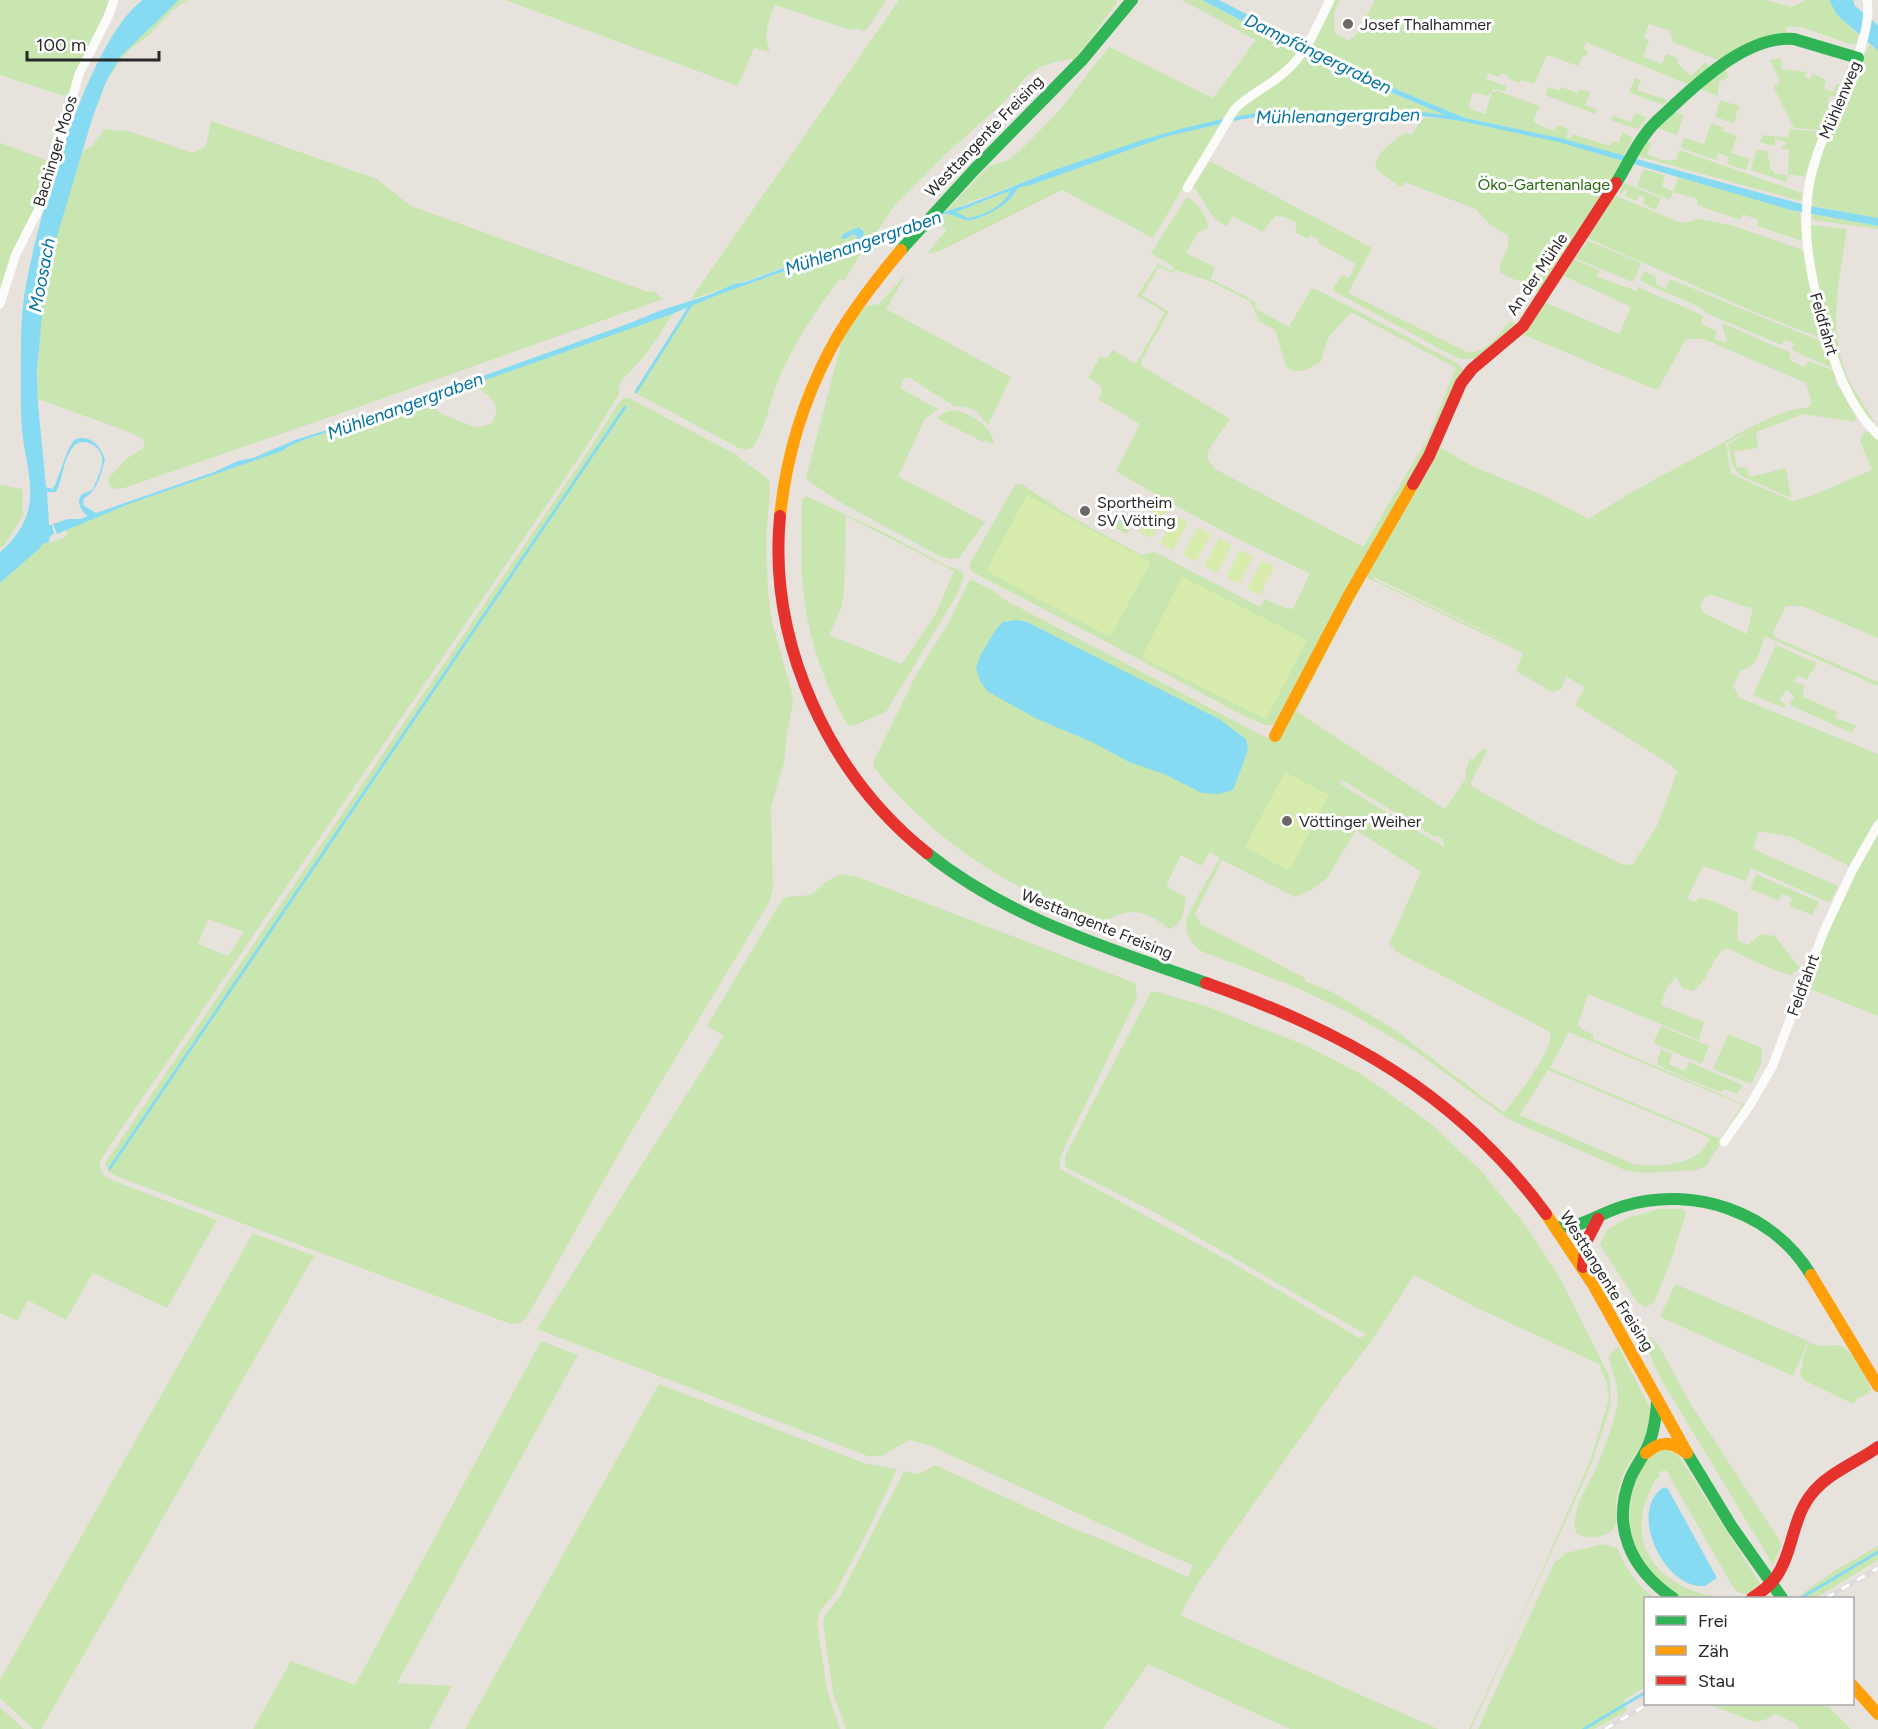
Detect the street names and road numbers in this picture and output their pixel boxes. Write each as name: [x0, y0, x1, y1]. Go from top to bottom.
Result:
street label: Mühlenweg: [1815, 58, 1865, 142]
street label: Westtangente Freising: [921, 71, 1047, 201]
street label: Bachinger Moos: [29, 93, 81, 209]
street label: An der Mühle: [1503, 229, 1572, 319]
street label: Feldfahrt: [1806, 290, 1842, 358]
street label: Westtangente Freising: [1018, 885, 1176, 963]
street label: Feldfahrt: [1783, 951, 1823, 1019]
street label: Westtangente Freising: [1556, 1207, 1658, 1355]

